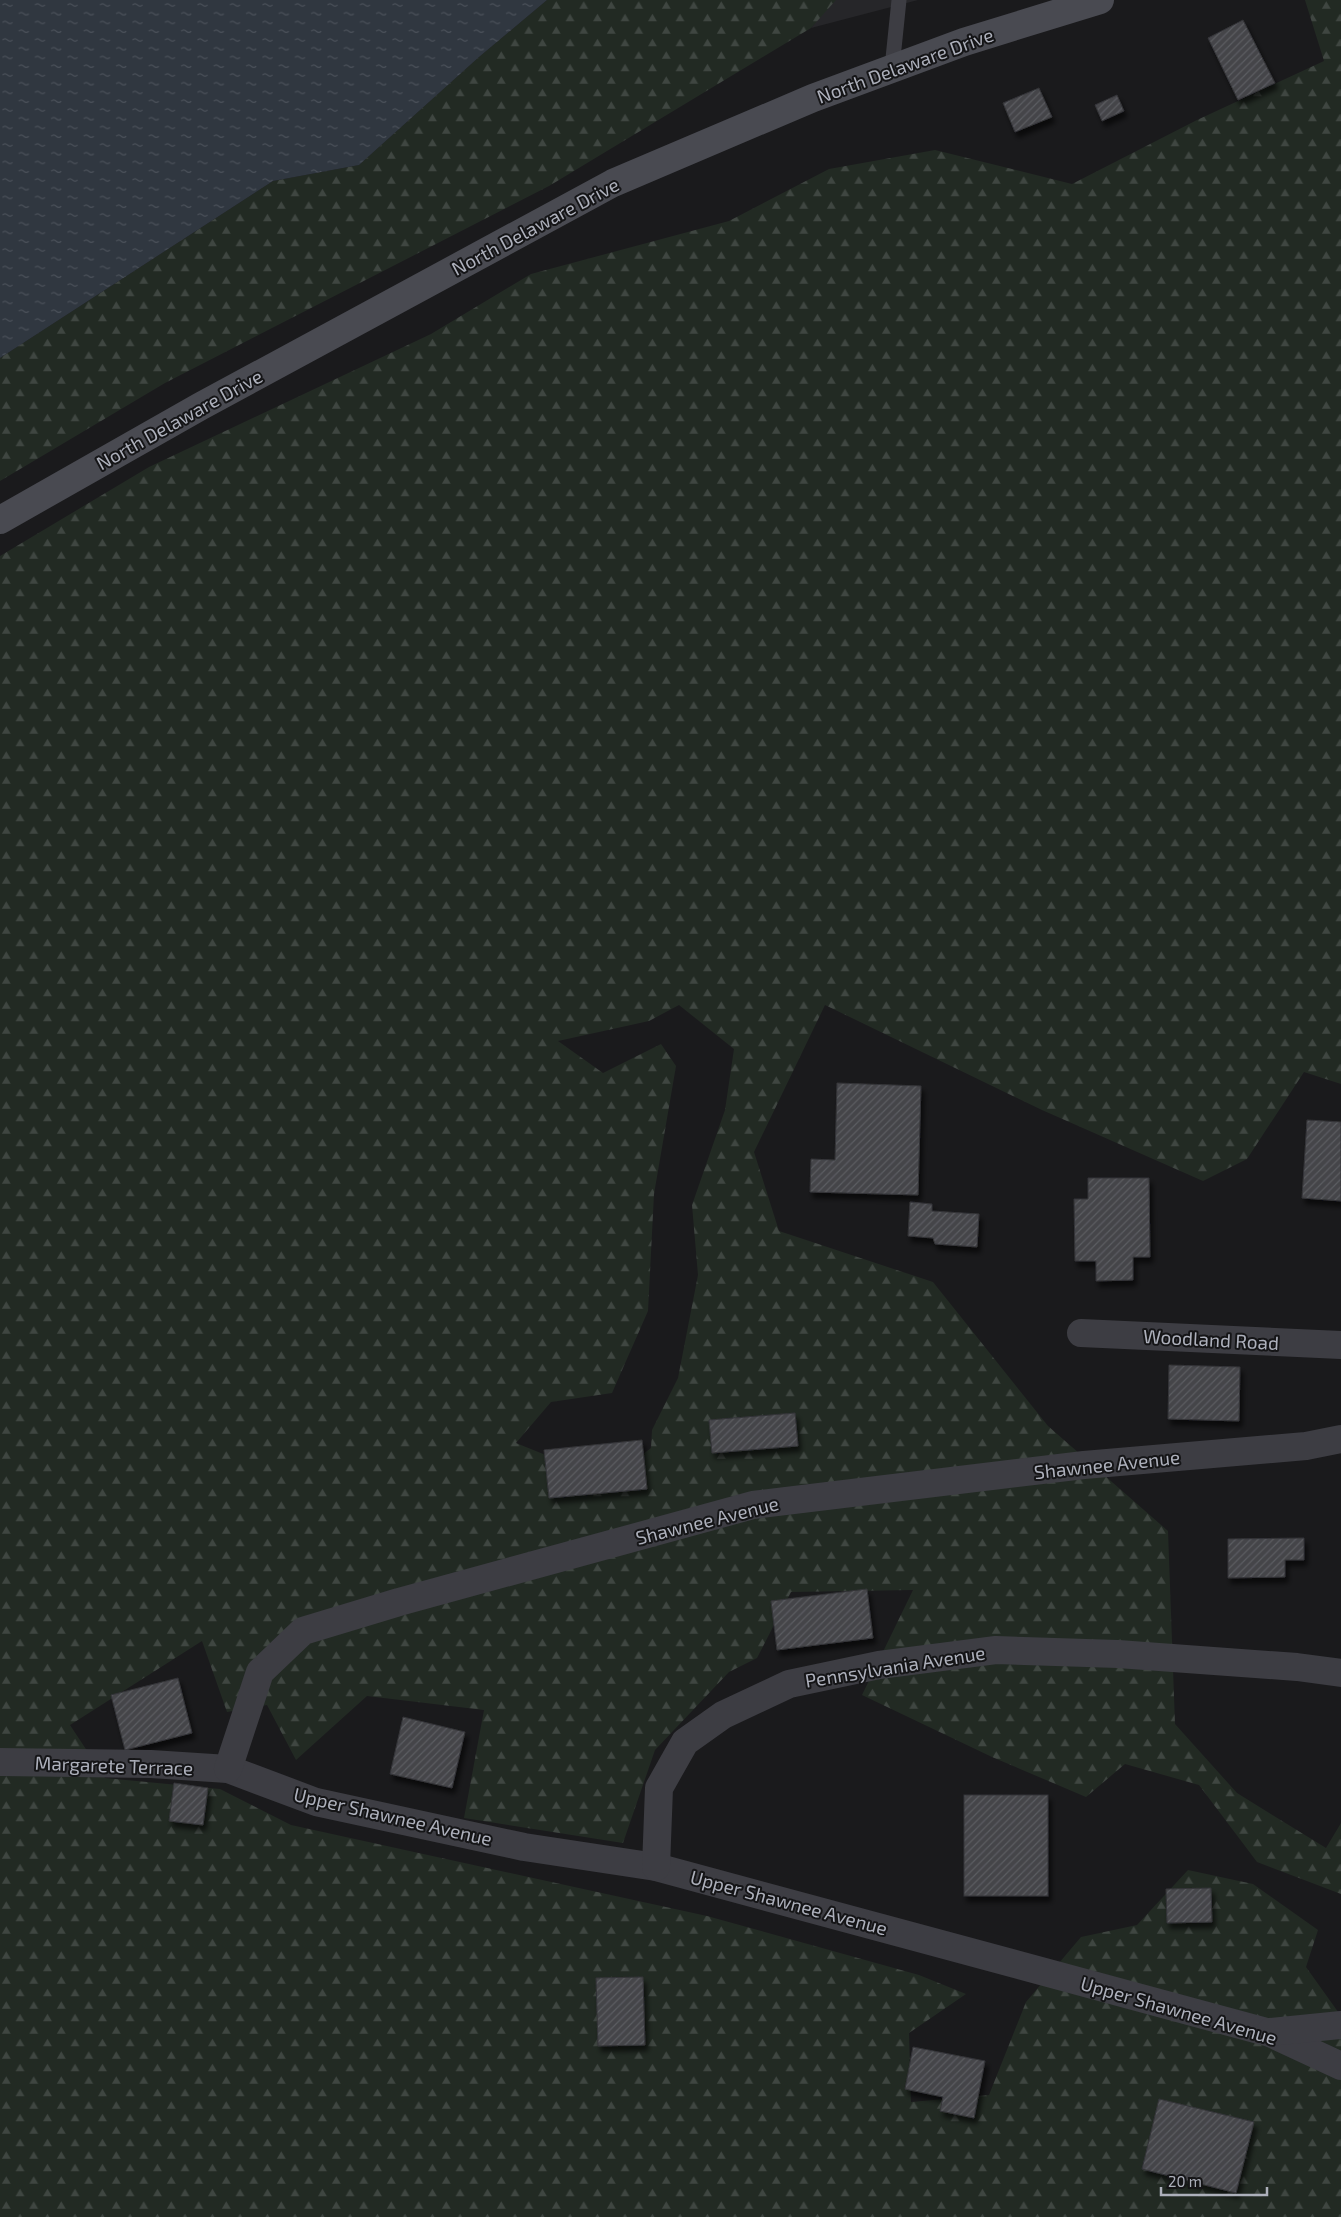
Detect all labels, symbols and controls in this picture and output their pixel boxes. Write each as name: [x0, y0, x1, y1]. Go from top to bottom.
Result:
street label: North Delaware Drive: [814, 22, 996, 108]
street label: North Delaware Drive: [447, 172, 623, 280]
street label: North Delaware Drive: [92, 364, 266, 474]
street label: Woodland Road: [1142, 1324, 1280, 1354]
street label: Shawnee Avenue: [1033, 1445, 1181, 1483]
street label: Shawnee Avenue: [633, 1491, 781, 1549]
street label: Pennsylvania Avenue: [803, 1640, 987, 1692]
street label: Margarete Terrace: [34, 1751, 194, 1779]
street label: Upper Shawnee Avenue: [291, 1782, 495, 1850]
street label: Upper Shawnee Avenue: [688, 1865, 890, 1939]
street label: Upper Shawnee Avenue: [1078, 1971, 1280, 2049]
scale bar: [1161, 2164, 1267, 2196]
text: 20 m: [1168, 2172, 1202, 2190]

